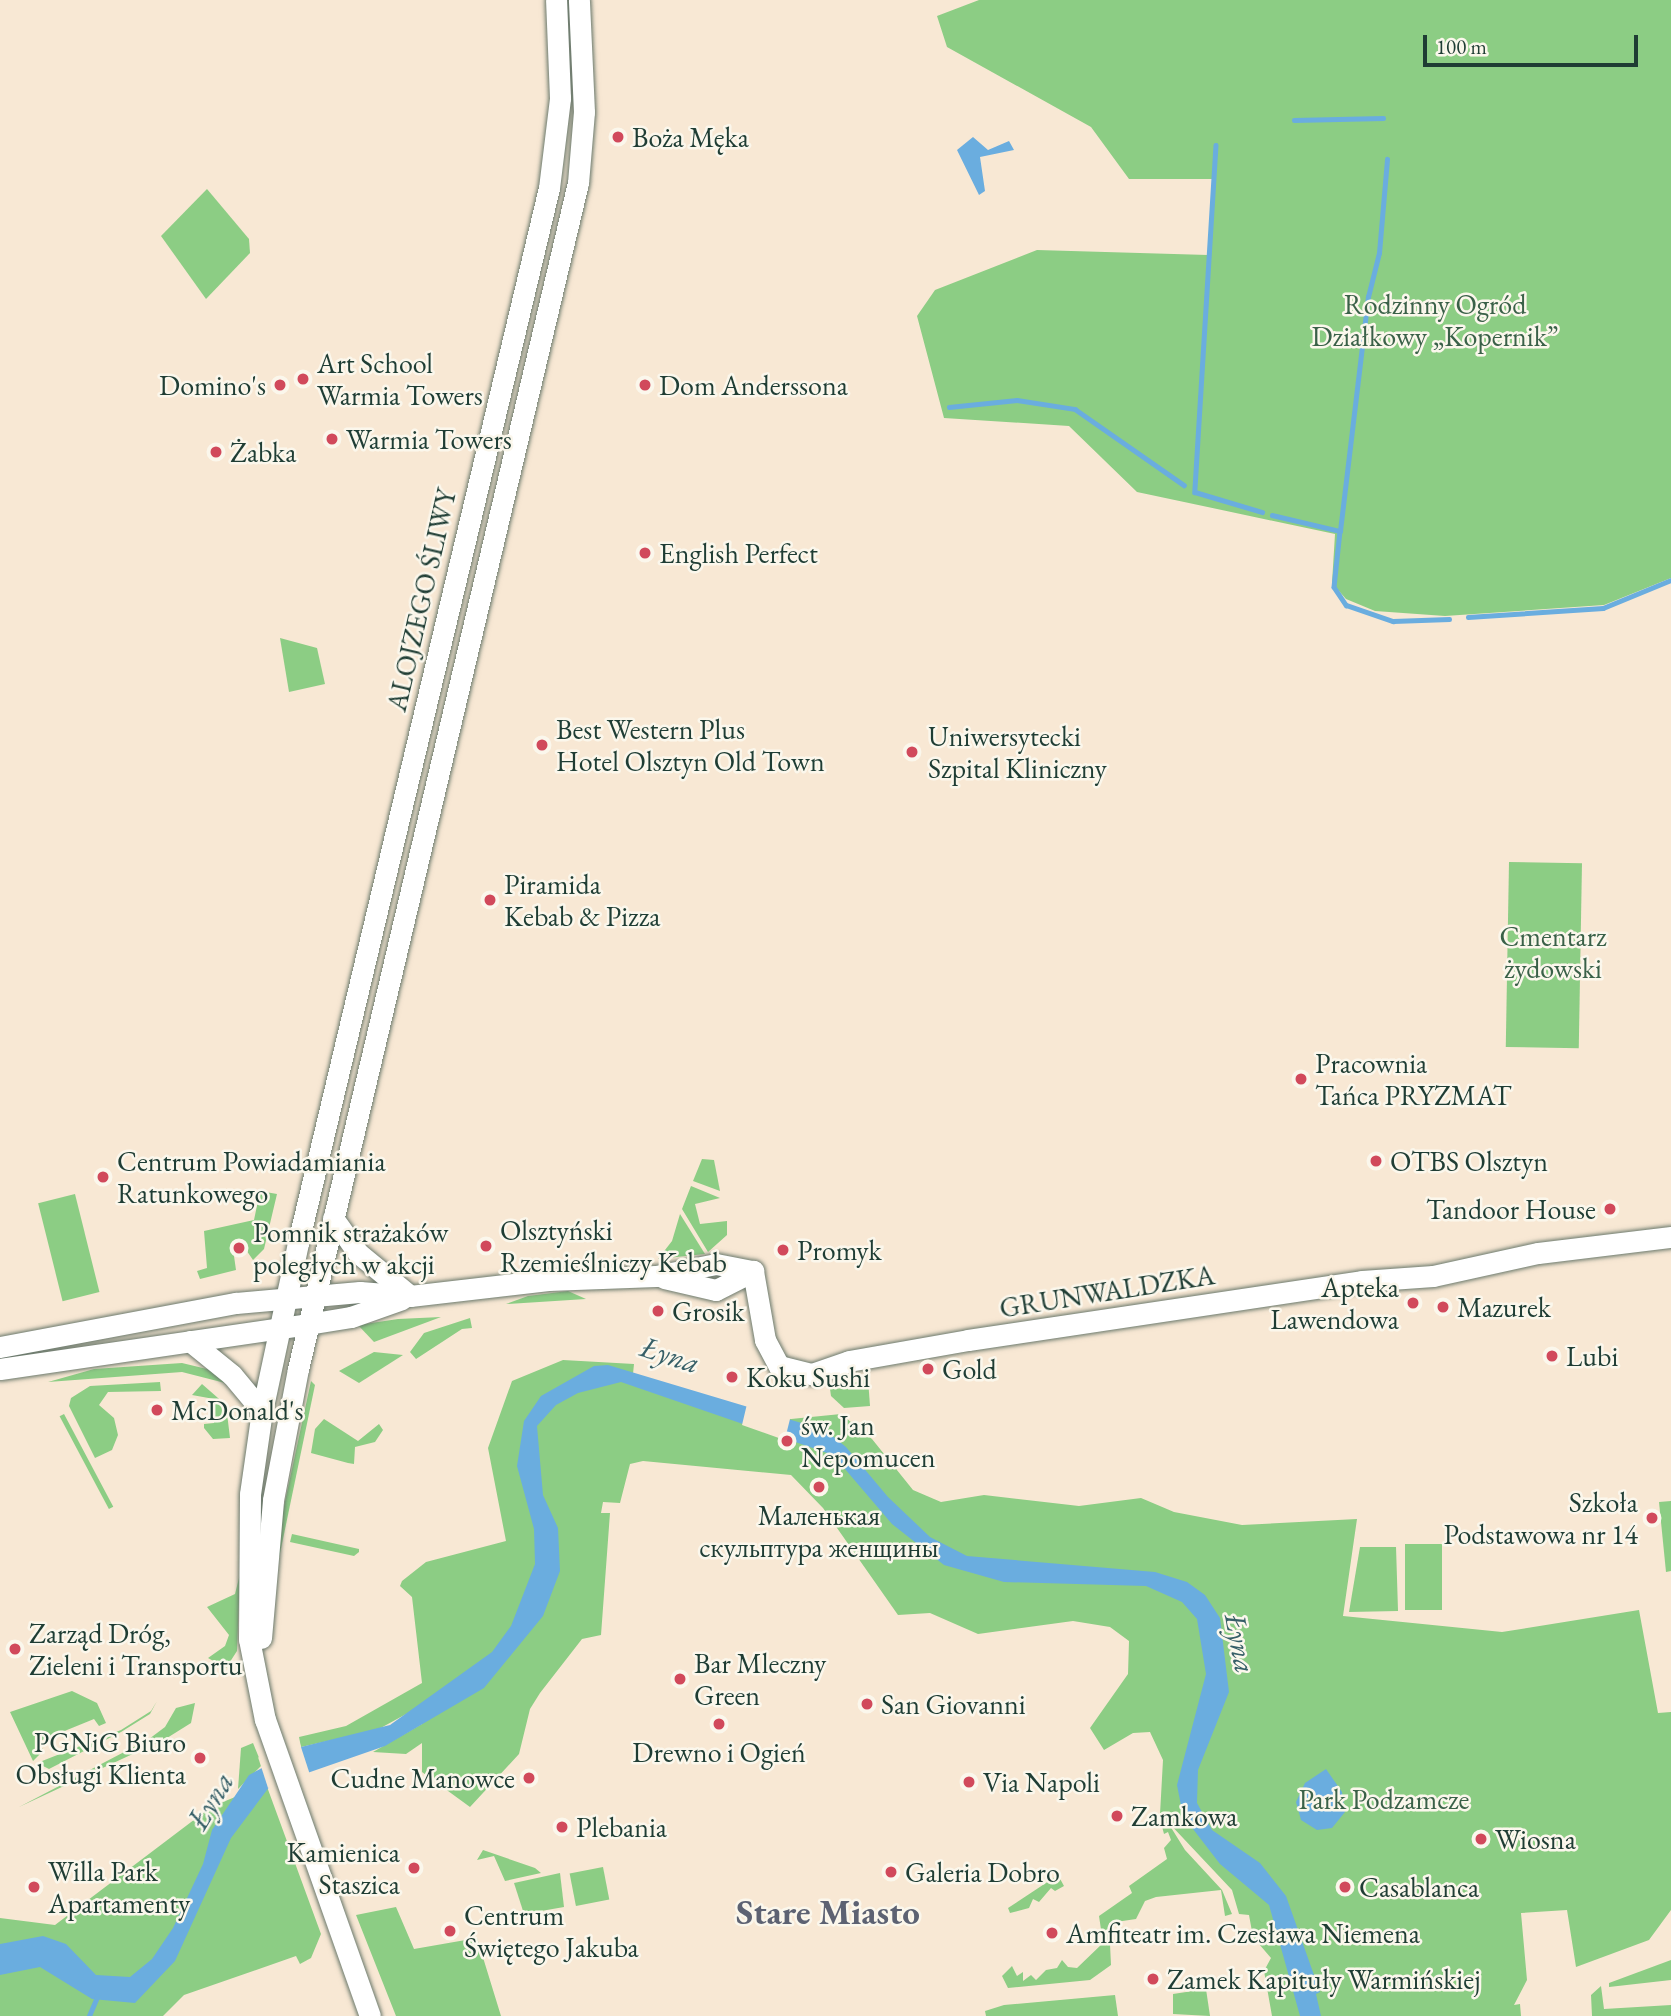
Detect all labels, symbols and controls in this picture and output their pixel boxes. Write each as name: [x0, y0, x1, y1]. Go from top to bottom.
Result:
scale bar: [1426, 21, 1641, 65]
text: 100 m: [1436, 33, 1487, 60]
place label: Boża Męka: [632, 120, 749, 154]
marker: Boża Męka: [610, 129, 626, 145]
park label: Rodzinny Ogród Działkowy „Kopernik”: [1311, 287, 1559, 353]
place label: Art School Warmia Towers: [317, 346, 483, 412]
place label: Domino's: [159, 368, 266, 402]
place label: Dom Anderssona: [659, 368, 848, 402]
marker: Art School Warmia Towers: [295, 371, 311, 387]
marker: Domino's: [272, 377, 288, 393]
marker: Dom Anderssona: [637, 377, 653, 393]
place label: Warmia Towers: [346, 422, 512, 456]
marker: Warmia Towers: [324, 431, 340, 447]
place label: Żabka: [230, 435, 296, 469]
marker: Żabka: [208, 444, 224, 460]
street label: ALOJZEGO ŚLIWY: [379, 485, 463, 715]
place label: English Perfect: [659, 536, 818, 570]
marker: English Perfect: [637, 545, 653, 561]
place label: Best Western Plus Hotel Olsztyn Old Town: [556, 712, 825, 778]
place label: Uniwersytecki Szpital Kliniczny: [928, 719, 1107, 785]
marker: Best Western Plus Hotel Olsztyn Old Town: [534, 737, 550, 753]
marker: Uniwersytecki Szpital Kliniczny: [902, 742, 922, 762]
place label: Piramida Kebab & Pizza: [504, 867, 660, 933]
marker: Piramida Kebab & Pizza: [482, 892, 498, 908]
park label: Cmentarz żydowski: [1499, 919, 1607, 985]
place label: Pracownia Tańca PRYZMAT: [1315, 1046, 1511, 1112]
marker: Pracownia Tańca PRYZMAT: [1293, 1071, 1309, 1087]
place label: Centrum Powiadamiania Ratunkowego: [117, 1144, 386, 1210]
place label: OTBS Olsztyn: [1390, 1144, 1548, 1178]
marker: OTBS Olsztyn: [1368, 1153, 1384, 1169]
marker: Centrum Powiadamiania Ratunkowego: [95, 1169, 111, 1185]
place label: Tandoor House: [1426, 1192, 1596, 1226]
marker: Tandoor House: [1602, 1201, 1618, 1217]
place label: Olsztyński Rzemieślniczy Kebab: [500, 1213, 727, 1279]
place label: Pomnik strażaków poległych w akcji: [253, 1215, 448, 1281]
place label: Promyk: [797, 1233, 882, 1267]
marker: Olsztyński Rzemieślniczy Kebab: [478, 1238, 494, 1254]
marker: Pomnik strażaków poległych w akcji: [231, 1240, 247, 1256]
marker: Promyk: [775, 1242, 791, 1258]
street label: GRUNWALDZKA: [997, 1257, 1217, 1325]
place label: Apteka Lawendowa: [1270, 1270, 1399, 1336]
place label: Mazurek: [1457, 1290, 1551, 1324]
place label: Grosik: [672, 1294, 745, 1328]
marker: Apteka Lawendowa: [1405, 1295, 1421, 1311]
marker: Mazurek: [1435, 1299, 1451, 1315]
marker: Grosik: [650, 1303, 666, 1319]
water label: Łyna: [636, 1329, 704, 1381]
place label: Lubi: [1566, 1339, 1618, 1373]
marker: Lubi: [1544, 1348, 1560, 1364]
place label: Gold: [942, 1352, 997, 1386]
place label: Koku Sushi: [746, 1360, 870, 1394]
marker: Gold: [920, 1361, 936, 1377]
marker: Koku Sushi: [724, 1369, 740, 1385]
place label: McDonald's: [171, 1393, 304, 1427]
marker: McDonald's: [149, 1402, 165, 1418]
place label: św. Jan Nepomucen: [801, 1408, 936, 1474]
marker: św. Jan Nepomucen: [779, 1433, 795, 1449]
marker: Маленькая скульптура женщины: [811, 1479, 827, 1495]
place label: Szkoła Podstawowa nr 14: [1443, 1485, 1638, 1551]
place label: Маленькая скульптура женщины: [699, 1498, 939, 1564]
marker: Szkoła Podstawowa nr 14: [1644, 1510, 1660, 1526]
water label: Łyna: [1217, 1610, 1263, 1676]
place label: Zarząd Dróg, Zieleni i Transportu: [29, 1616, 243, 1682]
marker: Zarząd Dróg, Zieleni i Transportu: [7, 1641, 23, 1657]
place label: Bar Mleczny Green: [694, 1646, 826, 1712]
marker: Bar Mleczny Green: [672, 1671, 688, 1687]
place label: San Giovanni: [881, 1687, 1026, 1721]
marker: San Giovanni: [859, 1696, 875, 1712]
marker: Drewno i Ogień: [711, 1716, 727, 1732]
place label: PGNiG Biuro Obsługi Klienta: [16, 1725, 186, 1791]
place label: Drewno i Ogień: [632, 1735, 806, 1769]
marker: PGNiG Biuro Obsługi Klienta: [192, 1750, 208, 1766]
place label: Cudne Manowce: [331, 1761, 515, 1795]
place label: Via Napoli: [983, 1765, 1100, 1799]
water label: Łyna: [180, 1766, 242, 1836]
marker: Cudne Manowce: [521, 1770, 537, 1786]
marker: Via Napoli: [961, 1774, 977, 1790]
park label: Park Podzamcze: [1298, 1782, 1470, 1816]
place label: Zamkowa: [1131, 1799, 1237, 1833]
marker: Zamkowa: [1109, 1808, 1125, 1824]
place label: Plebania: [576, 1810, 667, 1844]
marker: Plebania: [554, 1819, 570, 1835]
place label: Wiosna: [1495, 1822, 1576, 1856]
marker: Wiosna: [1473, 1831, 1489, 1847]
place label: Kamienica Staszica: [286, 1835, 400, 1901]
place label: Willa Park Apartamenty: [48, 1854, 190, 1920]
place label: Galeria Dobro: [905, 1855, 1060, 1889]
marker: Kamienica Staszica: [406, 1860, 422, 1876]
marker: Galeria Dobro: [883, 1864, 899, 1880]
place label: Casablanca: [1359, 1870, 1479, 1904]
marker: Willa Park Apartamenty: [26, 1879, 42, 1895]
marker: Casablanca: [1337, 1879, 1353, 1895]
district label: Stare Miasto: [736, 1891, 920, 1933]
place label: Centrum Świętego Jakuba: [464, 1898, 639, 1964]
place label: Amfiteatr im. Czesława Niemena: [1066, 1916, 1420, 1950]
marker: Centrum Świętego Jakuba: [442, 1923, 458, 1939]
marker: Amfiteatr im. Czesława Niemena: [1044, 1925, 1060, 1941]
place label: Zamek Kapituły Warmińskiej: [1167, 1962, 1480, 1996]
marker: Zamek Kapituły Warmińskiej: [1145, 1971, 1161, 1987]

